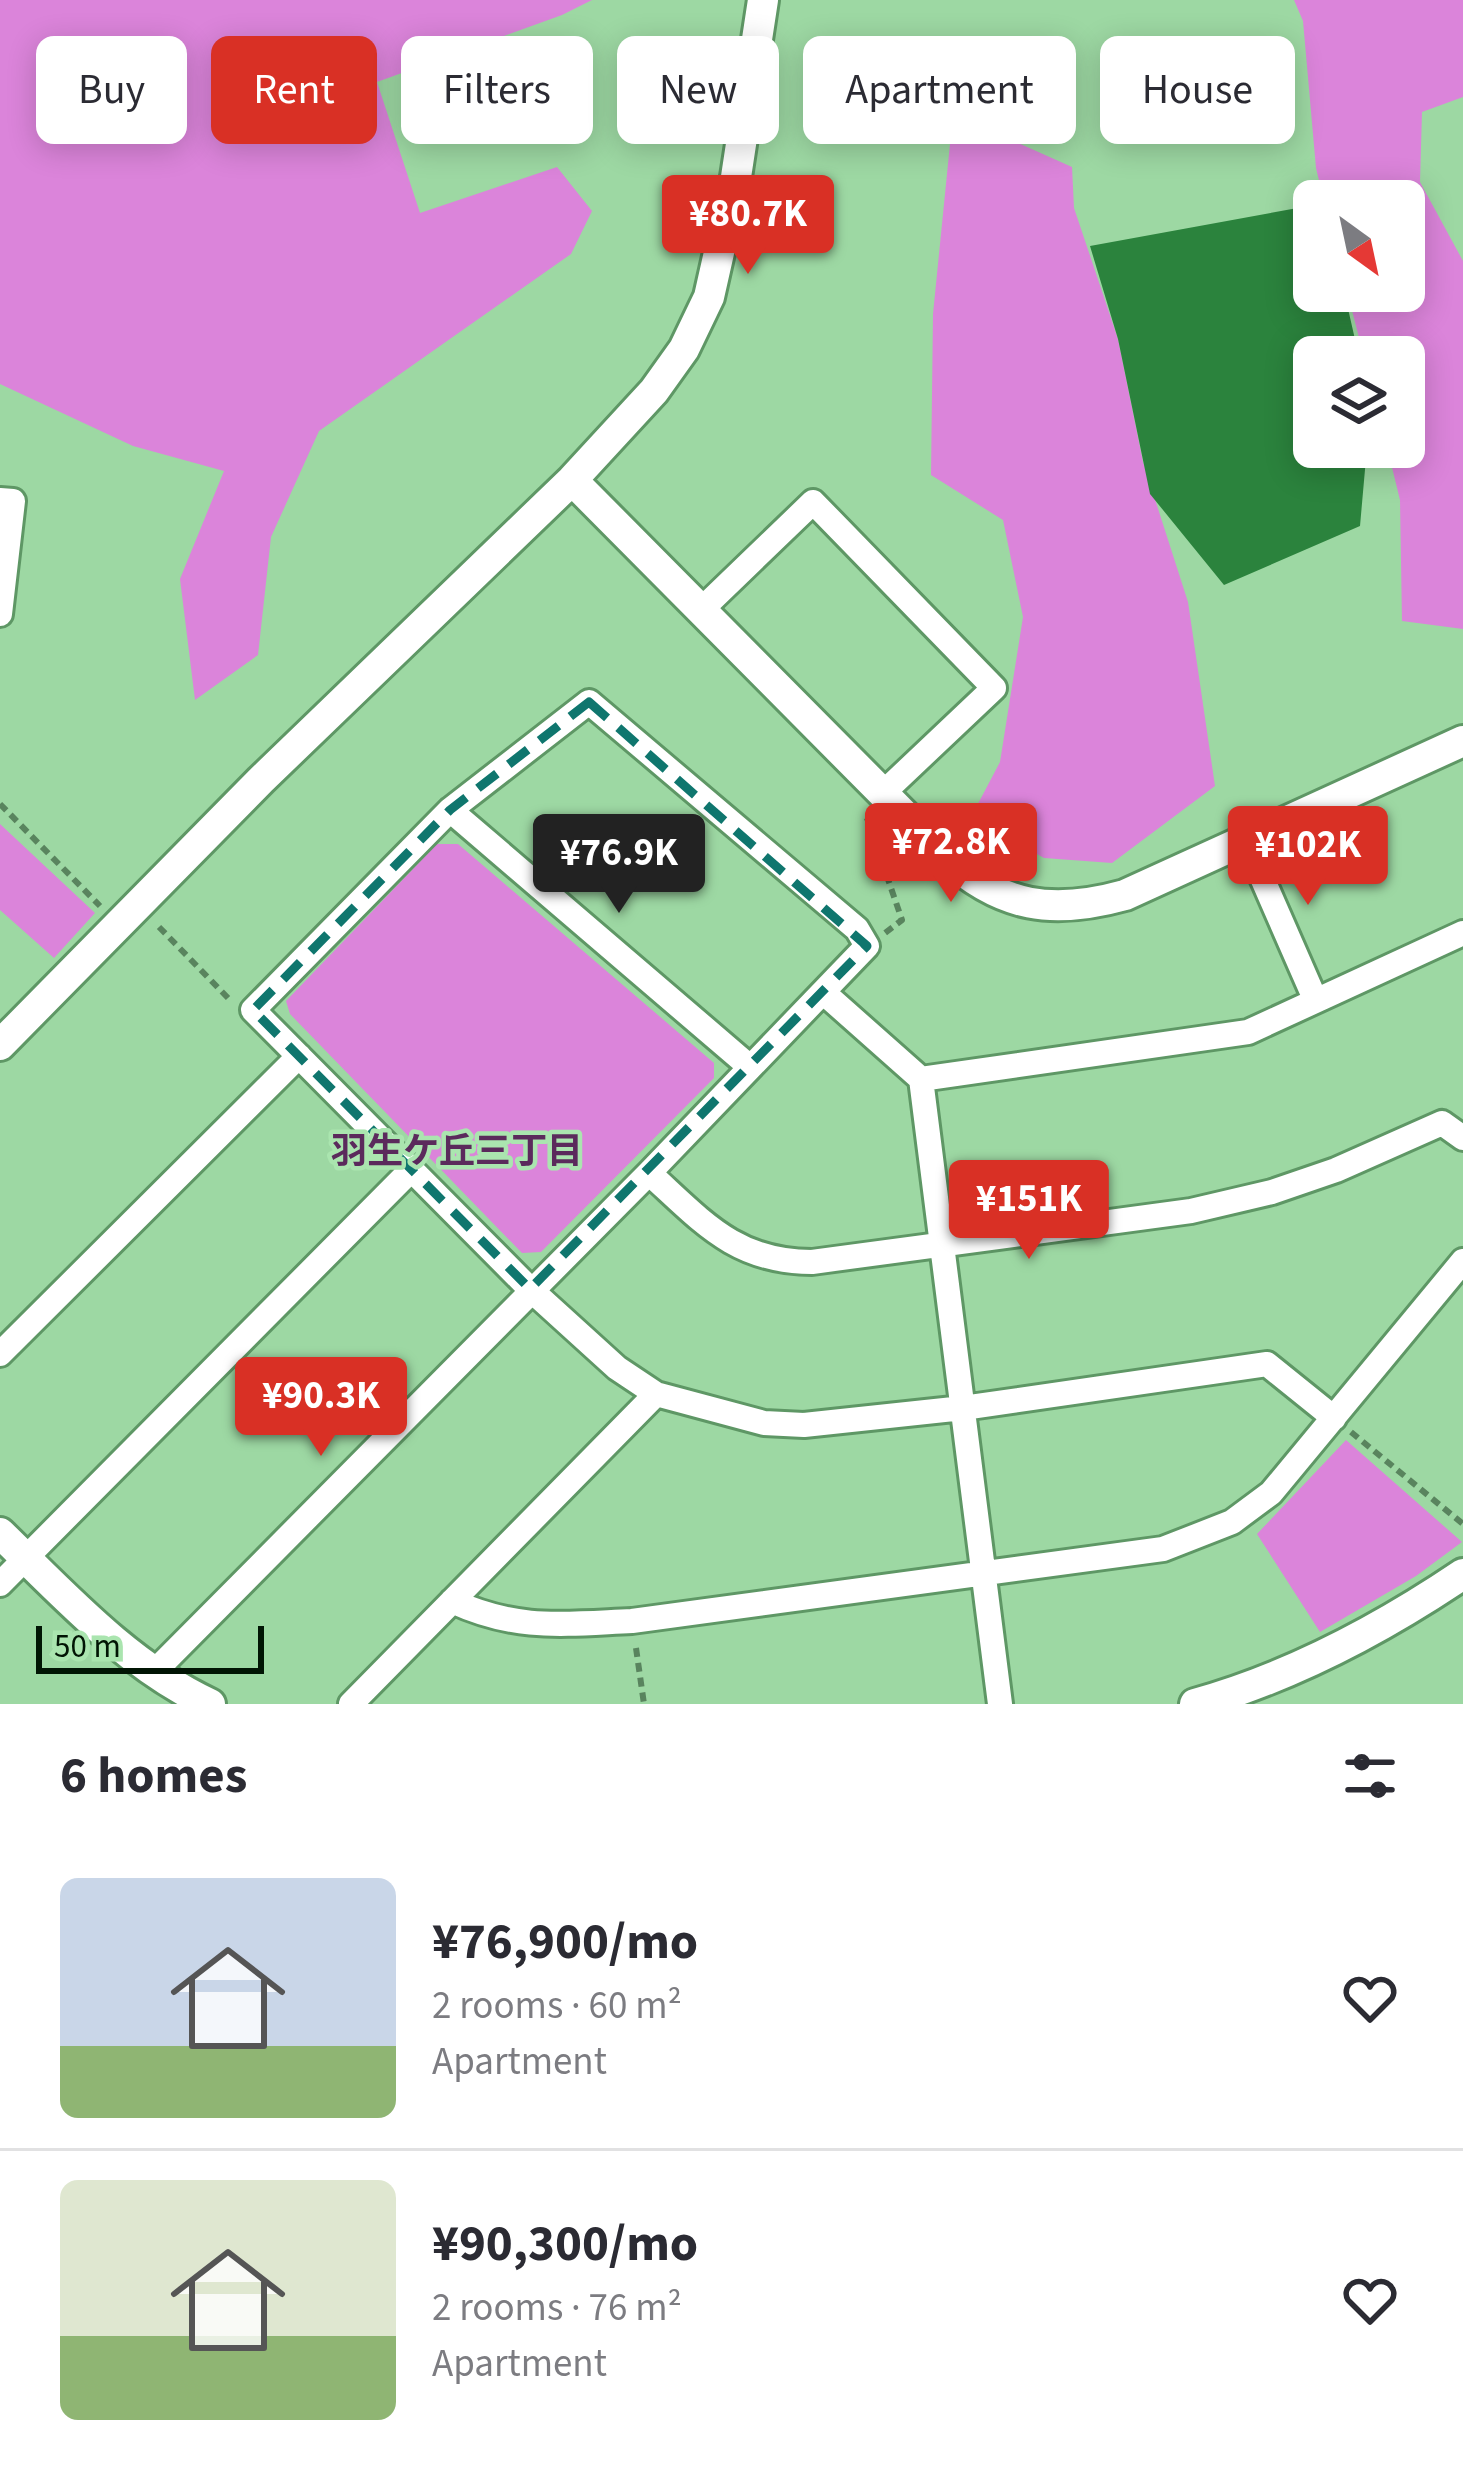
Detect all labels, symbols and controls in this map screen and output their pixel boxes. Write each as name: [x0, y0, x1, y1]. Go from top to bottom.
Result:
chip: Buy: [36, 36, 187, 144]
chip: Rent: [211, 36, 377, 144]
chip: Filters: [401, 36, 593, 144]
chip: New: [617, 36, 779, 144]
chip: Apartment: [803, 36, 1076, 144]
chip: House: [1100, 36, 1295, 144]
pin: ¥80.7K: [650, 175, 846, 277]
north arrow: [1293, 180, 1425, 312]
map controls: [1293, 180, 1425, 468]
text: ¥80.7K: [689, 186, 807, 242]
button: layers: [1293, 336, 1425, 468]
pin: ¥72.8K: [853, 803, 1049, 905]
pin: ¥102K: [1224, 806, 1392, 908]
pin: ¥76.9K: [521, 814, 717, 916]
text: ¥72.8K: [892, 814, 1010, 870]
text: ¥102K: [1255, 817, 1361, 873]
text: ¥76.9K: [560, 825, 678, 881]
district label: 羽生ケ丘三丁目: [331, 1126, 583, 1177]
pin: ¥151K: [945, 1160, 1113, 1262]
text: ¥151K: [976, 1171, 1082, 1227]
pin: ¥90.3K: [223, 1357, 419, 1459]
text: ¥90.3K: [262, 1368, 380, 1424]
scale bar: [36, 1620, 264, 1673]
text: 50 m: [54, 1623, 121, 1670]
text: 6 homes: [60, 1740, 247, 1812]
icon: filters: [1337, 1743, 1403, 1809]
text: ¥76,900/mo: [432, 1906, 698, 1978]
icon: home: [156, 1926, 300, 2070]
icon: heart: [1337, 1965, 1403, 2031]
text: 2 rooms · 60 m²: [432, 1978, 682, 2034]
text: Apartment: [432, 2034, 607, 2090]
text: ¥90,300/mo: [432, 2208, 698, 2280]
icon: home: [156, 2228, 300, 2372]
icon: heart: [1337, 2267, 1403, 2333]
text: 2 rooms · 76 m²: [432, 2280, 682, 2336]
text: Apartment: [432, 2336, 607, 2392]

